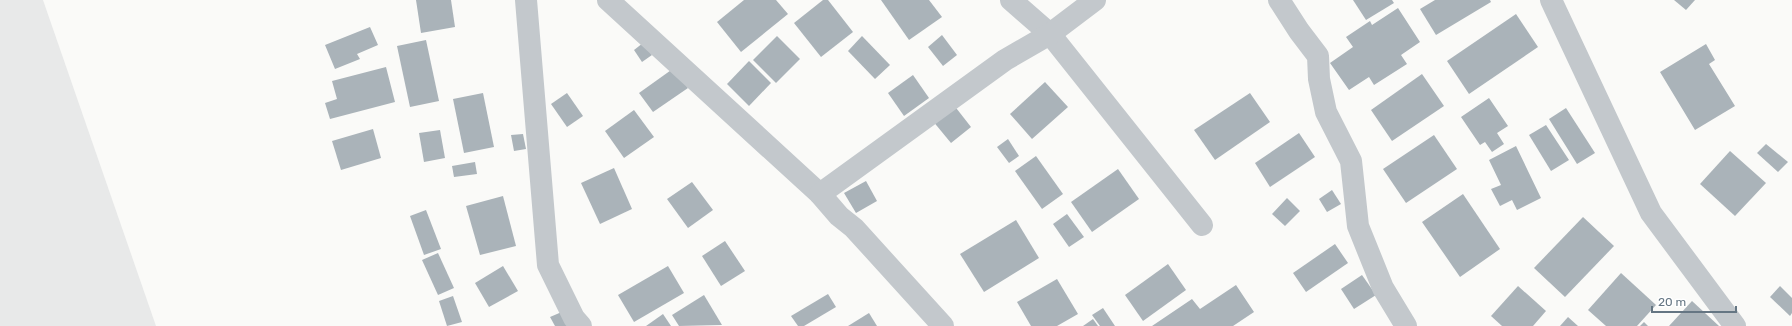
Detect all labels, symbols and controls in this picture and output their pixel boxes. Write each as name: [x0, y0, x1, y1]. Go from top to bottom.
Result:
scale bar: [1652, 288, 1736, 314]
text: 20 m: [1658, 295, 1686, 309]

